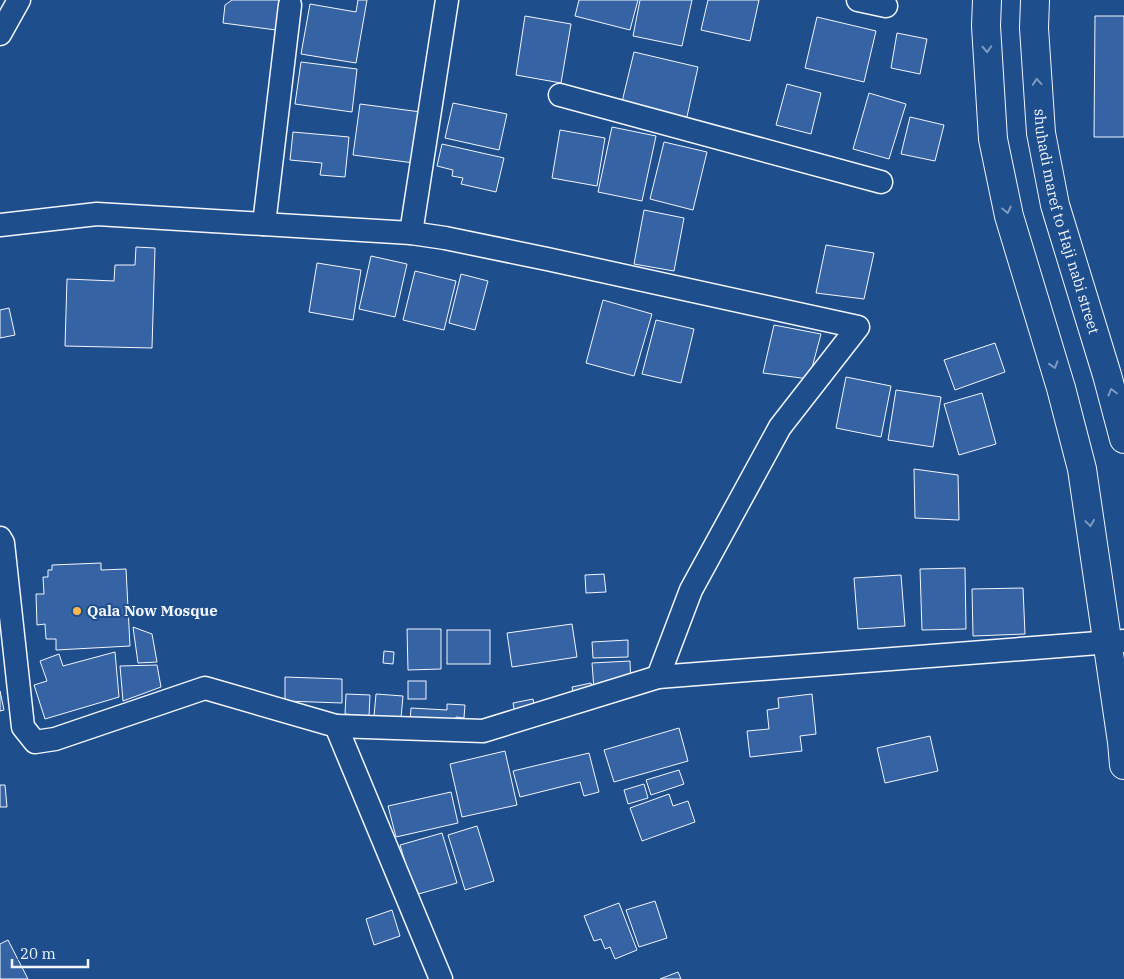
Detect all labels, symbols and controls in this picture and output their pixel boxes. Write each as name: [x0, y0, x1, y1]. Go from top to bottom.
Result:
one-way arrow: [982, 45, 993, 53]
one-way arrow: [1032, 77, 1043, 85]
street label: shuhadi maref to Haji nabi street: [1030, 108, 1104, 336]
one-way arrow: [1001, 205, 1012, 214]
one-way arrow: [1048, 361, 1058, 369]
one-way arrow: [1107, 388, 1117, 396]
one-way arrow: [1084, 520, 1095, 528]
place label: Qala Now Mosque: [87, 601, 218, 620]
marker: Qala Now Mosque: [71, 605, 83, 617]
scale bar: [12, 936, 89, 968]
text: 20 m: [20, 944, 56, 963]

